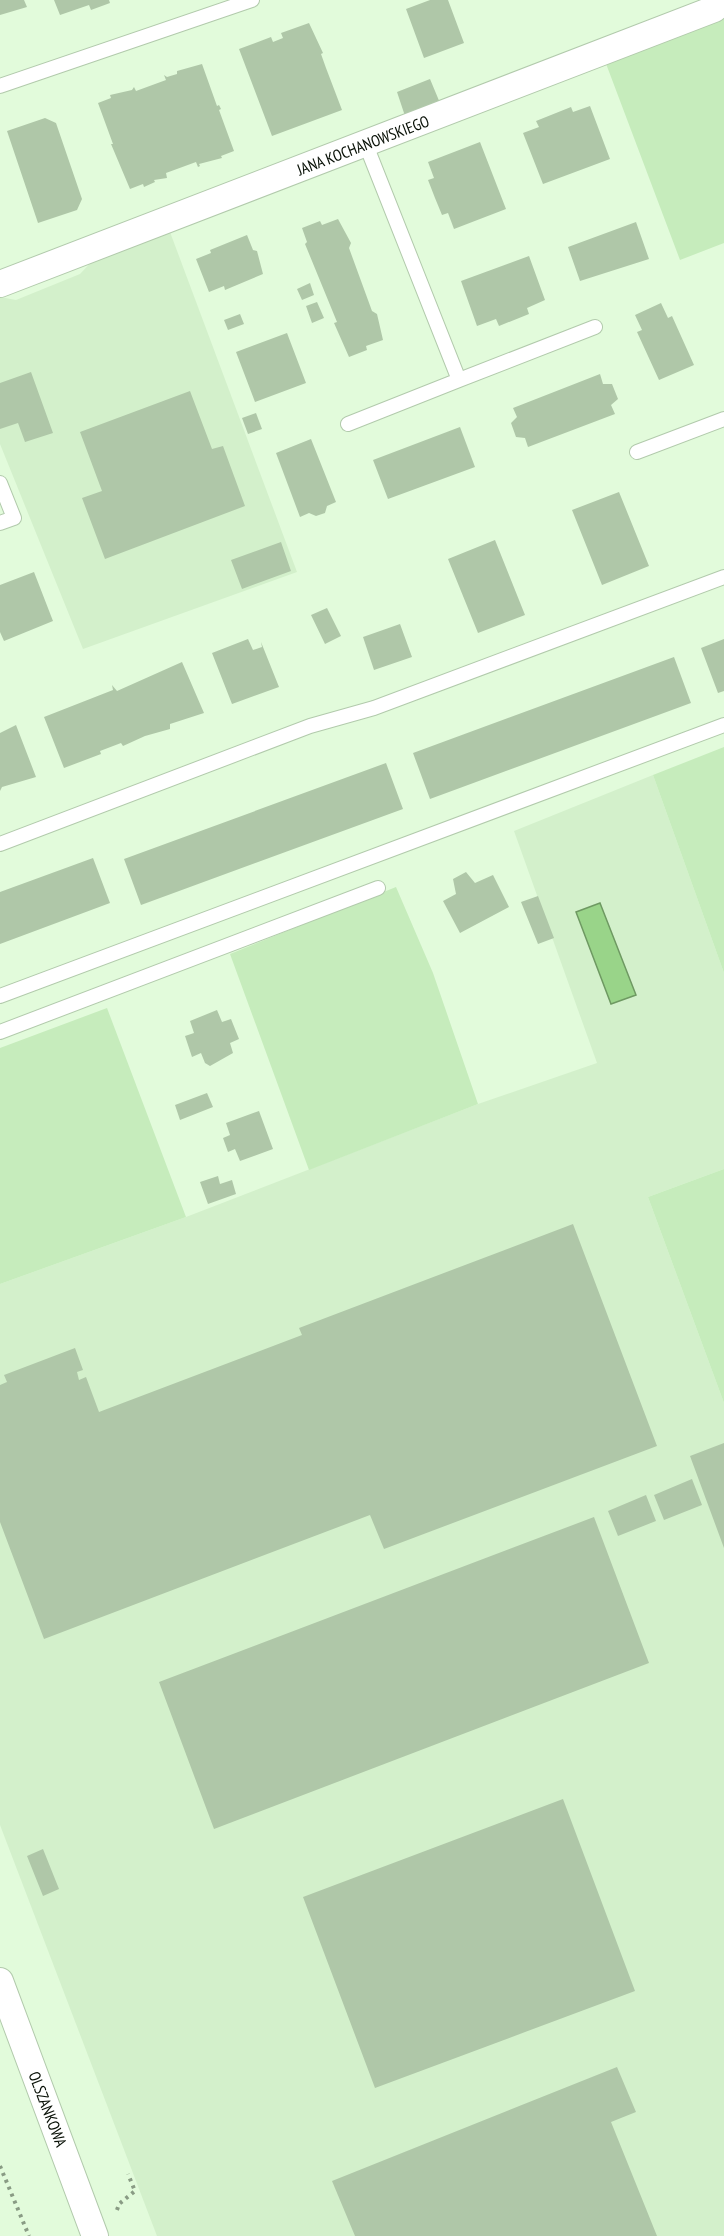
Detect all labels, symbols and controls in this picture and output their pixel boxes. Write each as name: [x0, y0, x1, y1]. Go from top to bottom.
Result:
street label: JANA KOCHANOWSKIEGO: [293, 110, 432, 180]
street label: OLSZANKOWA: [24, 2068, 72, 2150]

